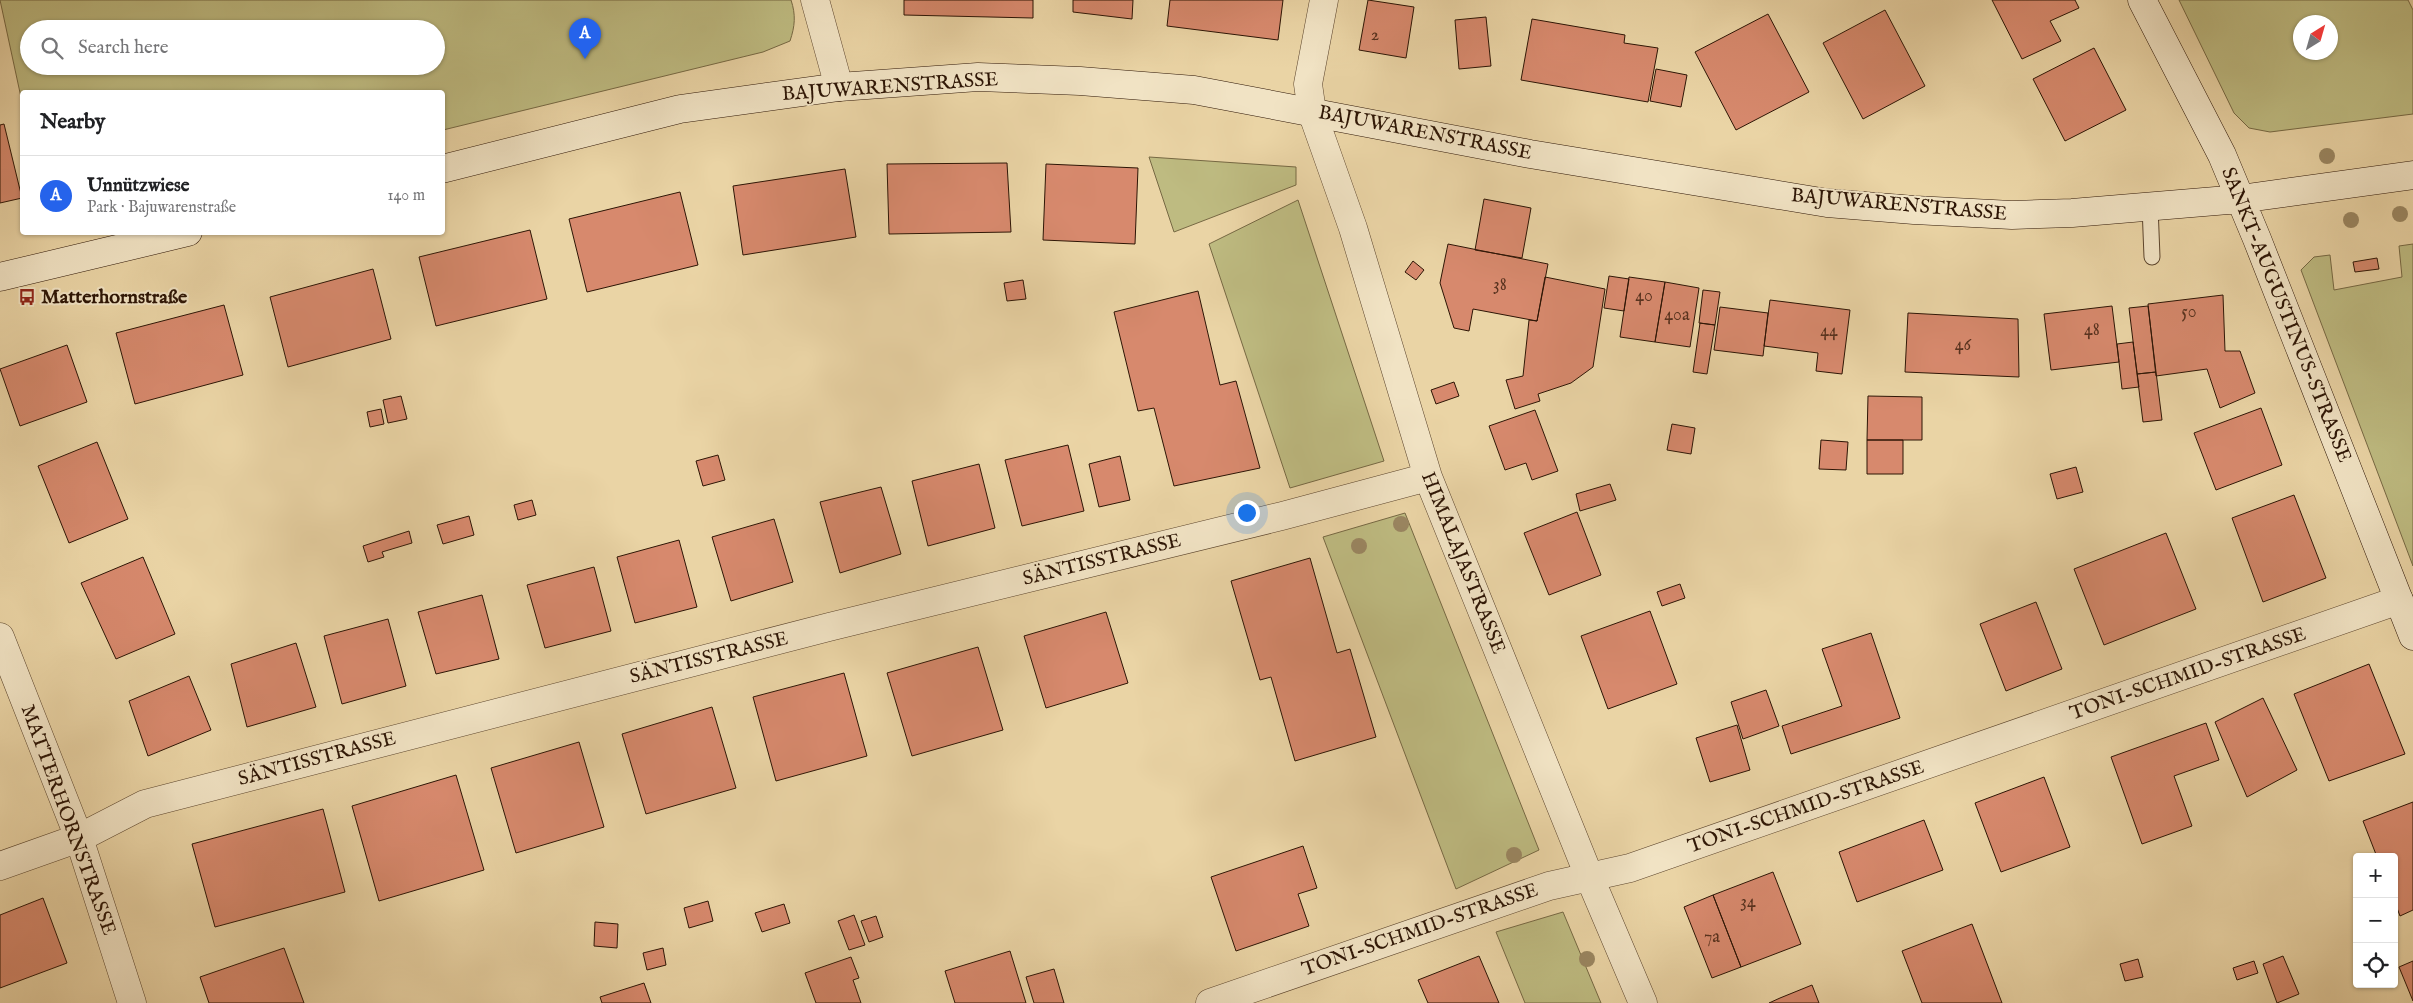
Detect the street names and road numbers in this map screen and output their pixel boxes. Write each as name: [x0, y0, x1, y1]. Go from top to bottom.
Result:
street label: BAJUWARENSTRASSE: [781, 67, 999, 107]
street label: BAJUWARENSTRASSE: [1316, 100, 1534, 166]
street label: SANKT-AUGUSTINUS-STRASSE: [2215, 164, 2357, 466]
street label: BAJUWARENSTRASSE: [1790, 183, 2008, 227]
street label: HIMALAJASTRASSE: [1415, 468, 1511, 658]
street label: SÄNTISSTRASSE: [1020, 528, 1184, 592]
street label: TONI-SCHMID-STRASSE: [2067, 622, 2310, 726]
street label: SÄNTISSTRASSE: [627, 626, 791, 690]
street label: MATTERHORNSTRASSE: [15, 701, 121, 939]
street label: SÄNTISSTRASSE: [235, 726, 399, 792]
street label: TONI-SCHMID-STRASSE: [1685, 755, 1928, 859]
street label: TONI-SCHMID-STRASSE: [1299, 878, 1542, 982]

